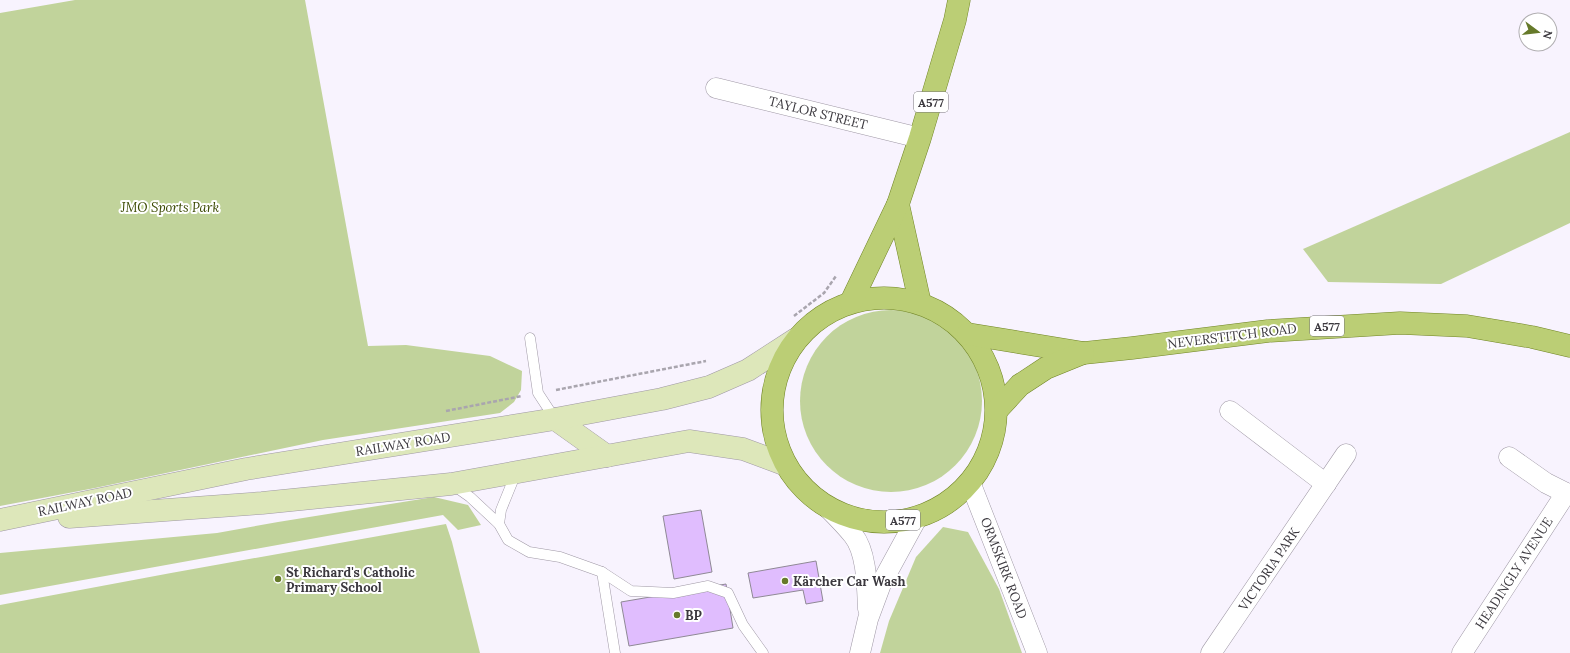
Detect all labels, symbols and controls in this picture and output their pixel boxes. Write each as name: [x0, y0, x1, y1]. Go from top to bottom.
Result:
north arrow: [1518, 12, 1558, 52]
text: N: [1540, 29, 1556, 41]
street label: TAYLOR STREET: [767, 92, 870, 134]
road number: A577: [914, 92, 948, 112]
park label: JMO Sports Park: [120, 199, 219, 216]
road number: A577: [1310, 316, 1344, 336]
street label: NEVERSTITCH ROAD: [1167, 320, 1298, 352]
street label: RAILWAY ROAD: [354, 428, 452, 460]
street label: RAILWAY ROAD: [36, 484, 134, 520]
road number: A577: [886, 510, 920, 530]
street label: HEADINGLY AVENUE: [1471, 514, 1557, 632]
street label: ORMSKIRK ROAD: [977, 515, 1031, 622]
street label: VICTORIA PARK: [1234, 524, 1303, 615]
place label: St Richard's Catholic Primary School: [286, 564, 415, 596]
place label: Kärcher Car Wash: [793, 573, 906, 590]
marker: St Richard's Catholic Primary School: [273, 574, 283, 584]
marker: Kärcher Car Wash: [780, 576, 790, 586]
place label: BP: [685, 607, 702, 624]
marker: BP: [672, 610, 682, 620]

